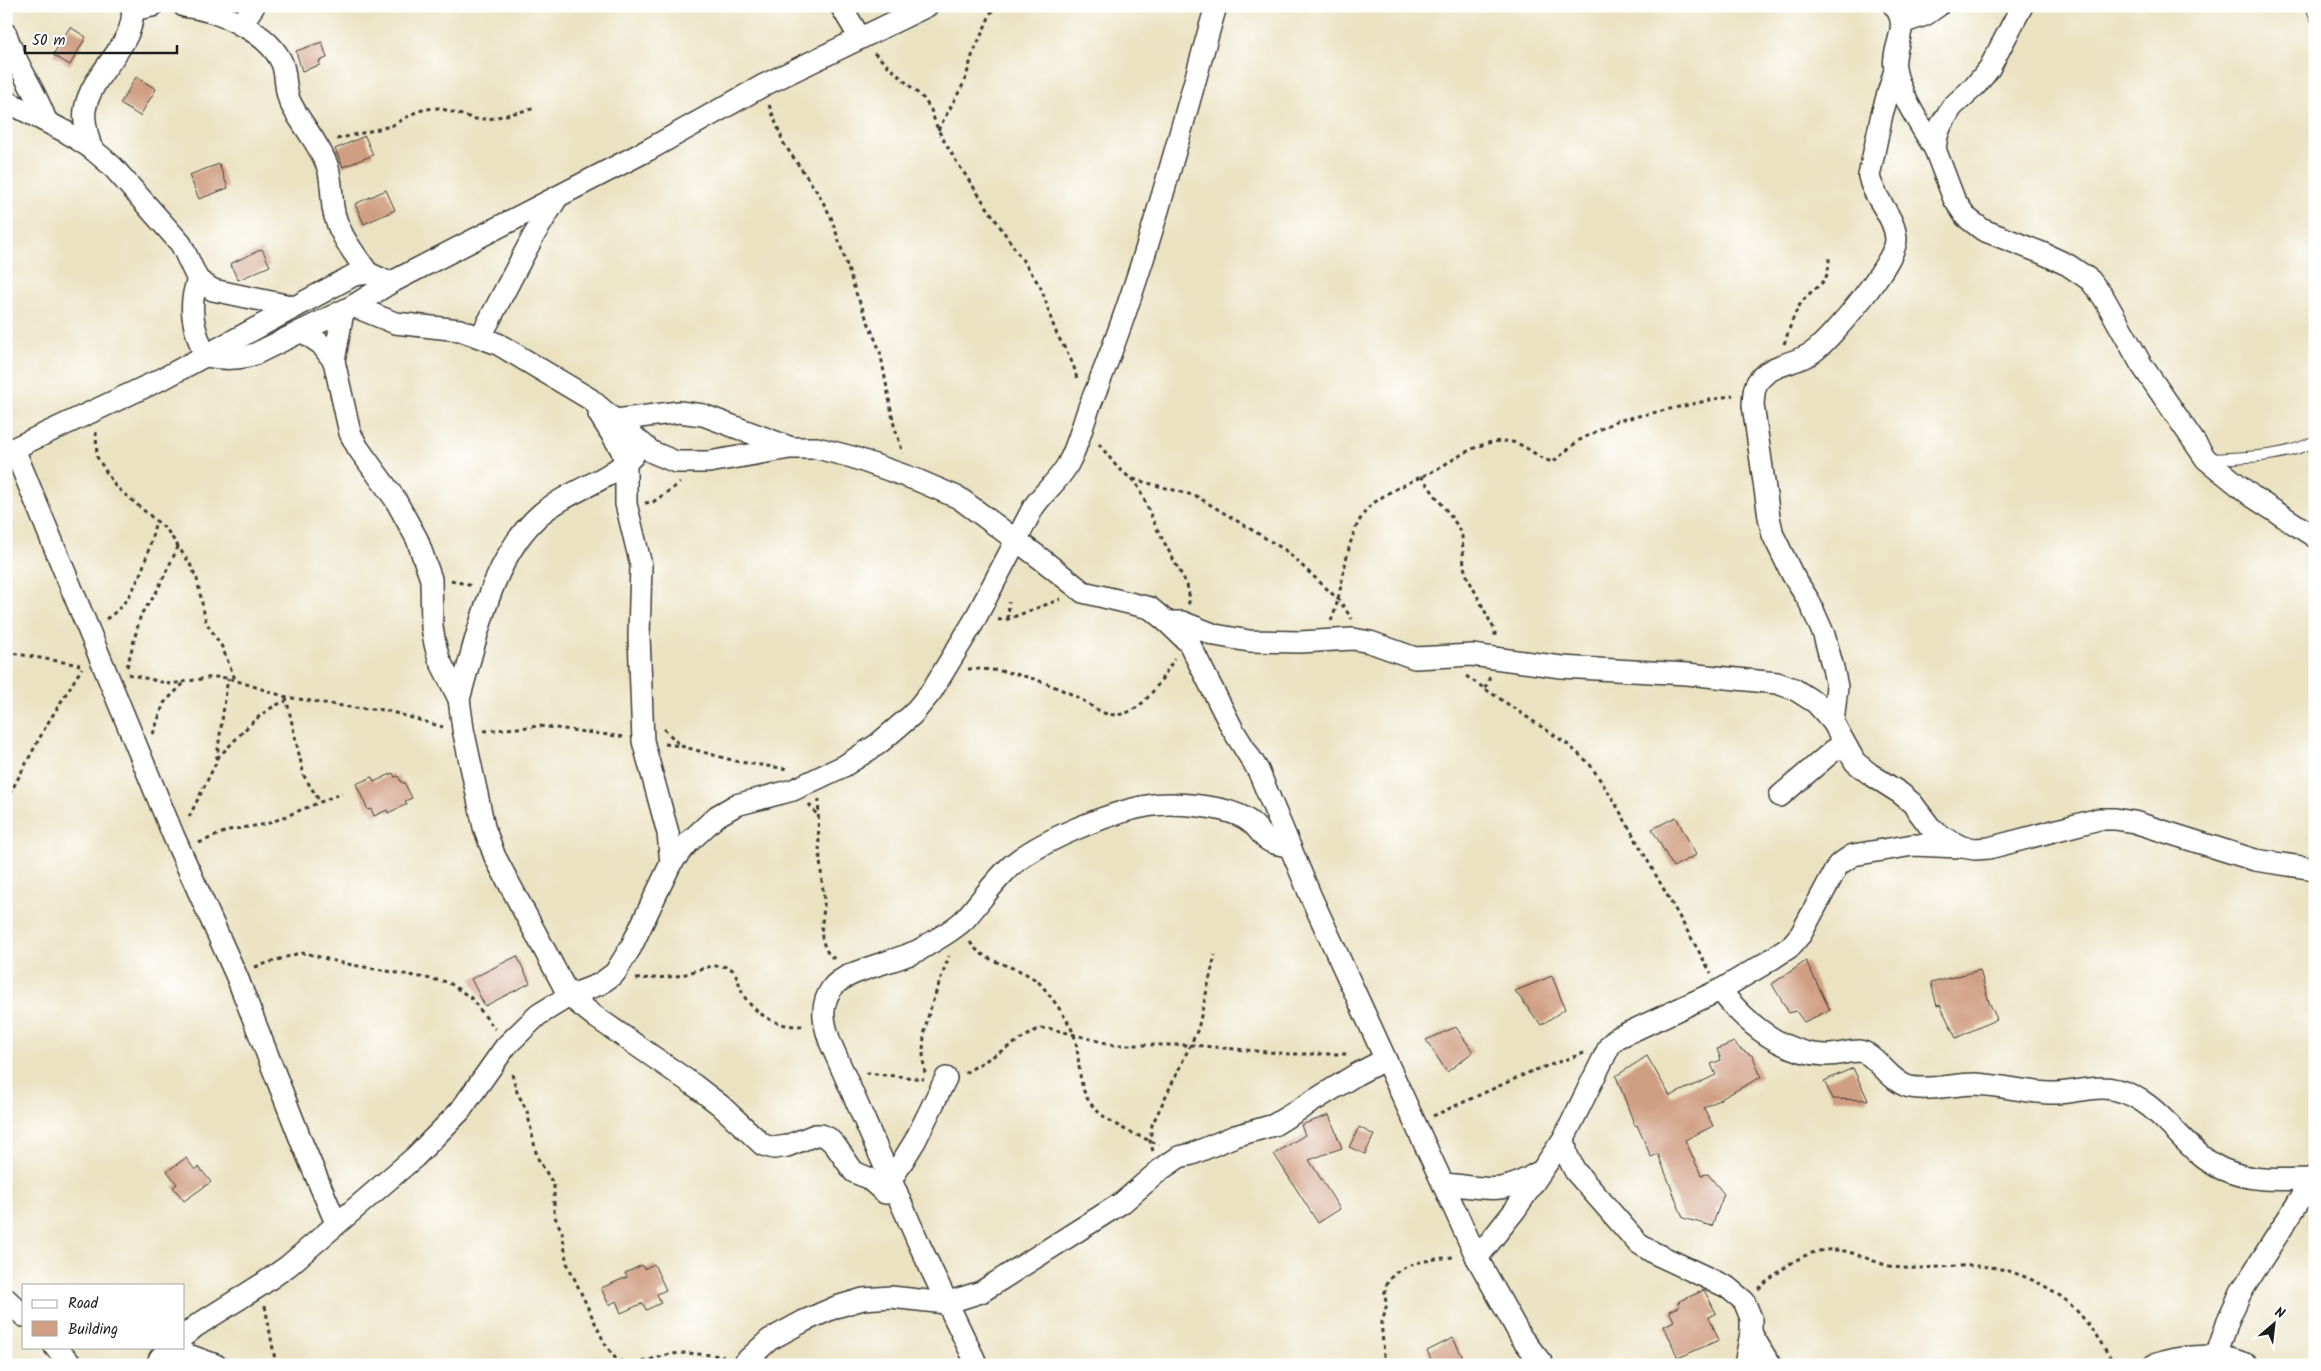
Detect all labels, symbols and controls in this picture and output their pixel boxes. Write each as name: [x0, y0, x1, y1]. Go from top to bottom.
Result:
scale bar: [25, 22, 178, 54]
text: 50 m: [32, 29, 66, 53]
legend: [22, 1284, 185, 1348]
text: Road: [68, 1292, 99, 1316]
north arrow: [2248, 1298, 2298, 1348]
text: N: [2271, 1302, 2289, 1325]
text: Building: [68, 1318, 118, 1342]

